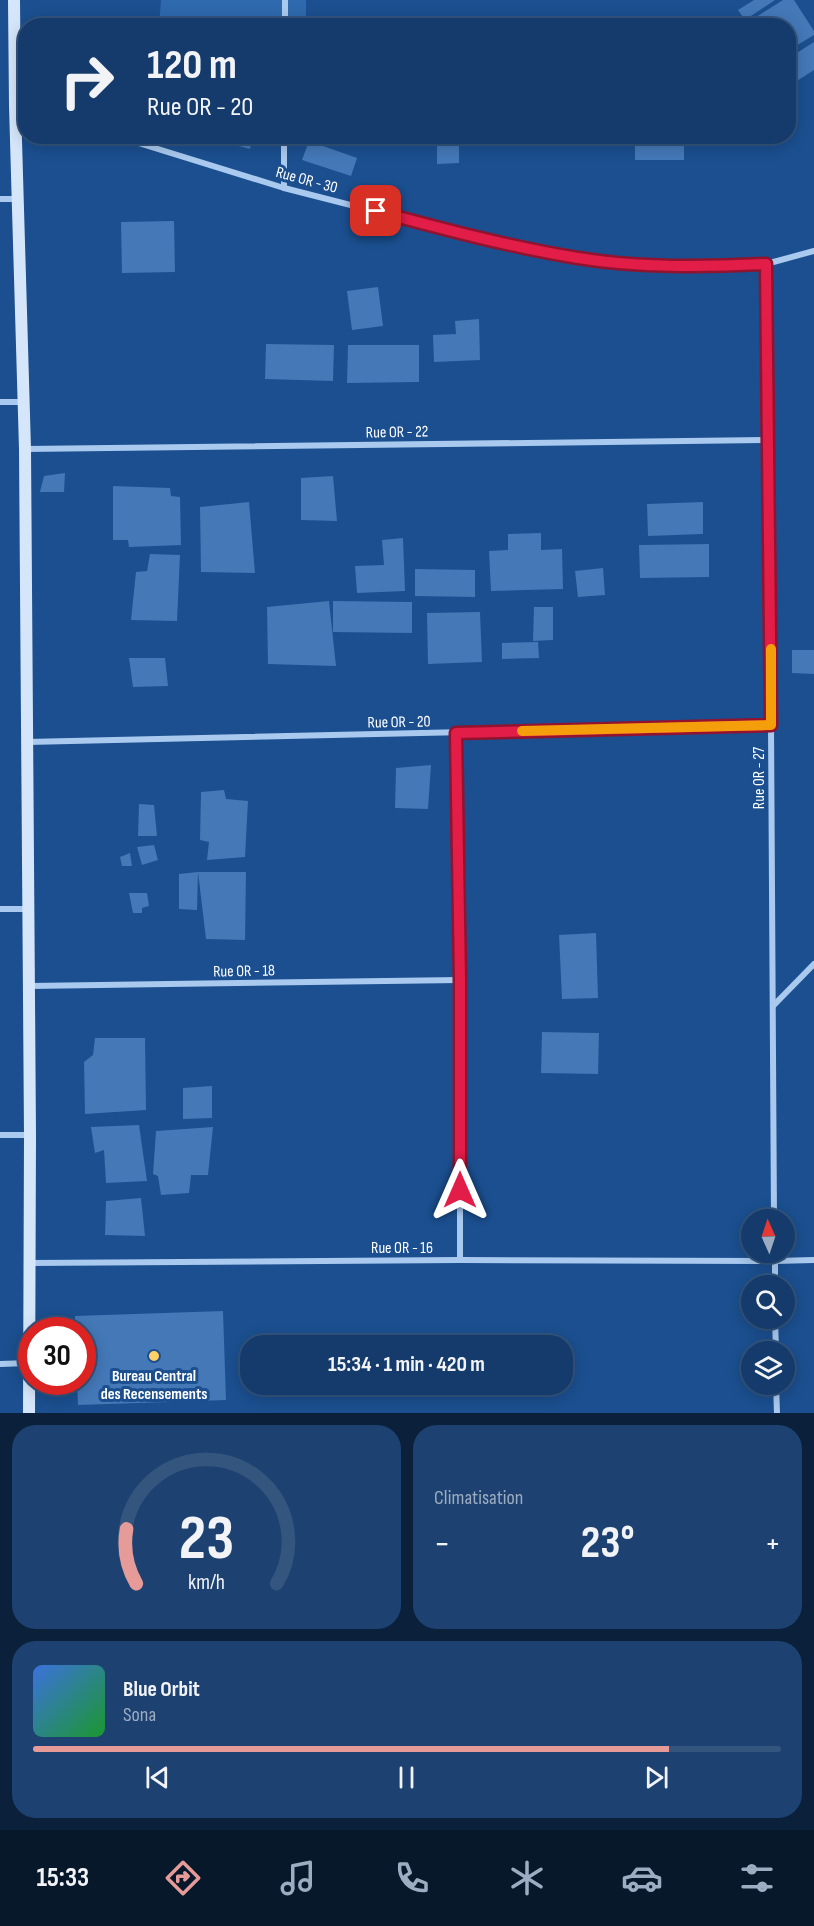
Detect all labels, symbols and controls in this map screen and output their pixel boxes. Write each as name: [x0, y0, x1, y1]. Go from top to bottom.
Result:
text: 120 m: [147, 40, 237, 91]
icon: right: [48, 42, 126, 120]
text: Rue OR - 20: [147, 91, 253, 123]
street label: Rue OR - 30: [274, 163, 340, 198]
pin: [350, 185, 401, 236]
icon: arrive: [359, 194, 392, 227]
street label: Rue OR - 22: [366, 422, 428, 443]
street label: Rue OR - 20: [367, 712, 431, 733]
street label: Rue OR - 27: [750, 746, 769, 809]
street label: Rue OR - 18: [213, 961, 275, 982]
position arrow: [428, 1158, 492, 1222]
north arrow: [741, 1209, 795, 1263]
map controls: [741, 1209, 795, 1395]
street label: Rue OR - 16: [371, 1239, 433, 1258]
button: search: [741, 1275, 795, 1329]
speed limit sign: 30: [18, 1317, 96, 1395]
button: layers: [741, 1341, 795, 1395]
marker: Bureau Central des Recensements: [147, 1349, 161, 1363]
text: 15:34 · 1 min · 420 m: [328, 1351, 485, 1378]
place label: Bureau Central des Recensements: [101, 1367, 207, 1404]
text: Climatisation: [434, 1486, 523, 1510]
text: 23: [179, 1502, 234, 1577]
text: 23°: [580, 1516, 635, 1571]
text: −: [434, 1524, 450, 1564]
text: +: [765, 1524, 781, 1564]
text: km/h: [188, 1570, 225, 1595]
text: Blue Orbit: [123, 1676, 200, 1703]
text: Sona: [123, 1703, 156, 1727]
icon: previous: [141, 1761, 174, 1794]
icon: pause: [390, 1761, 423, 1794]
icon: next: [640, 1761, 673, 1794]
icon: directions: [162, 1857, 204, 1899]
icon: music: [277, 1857, 319, 1899]
icon: phone: [391, 1857, 433, 1899]
icon: climate: [506, 1857, 548, 1899]
icon: car: [621, 1857, 663, 1899]
icon: filters: [736, 1857, 778, 1899]
text: 15:33: [36, 1862, 89, 1894]

